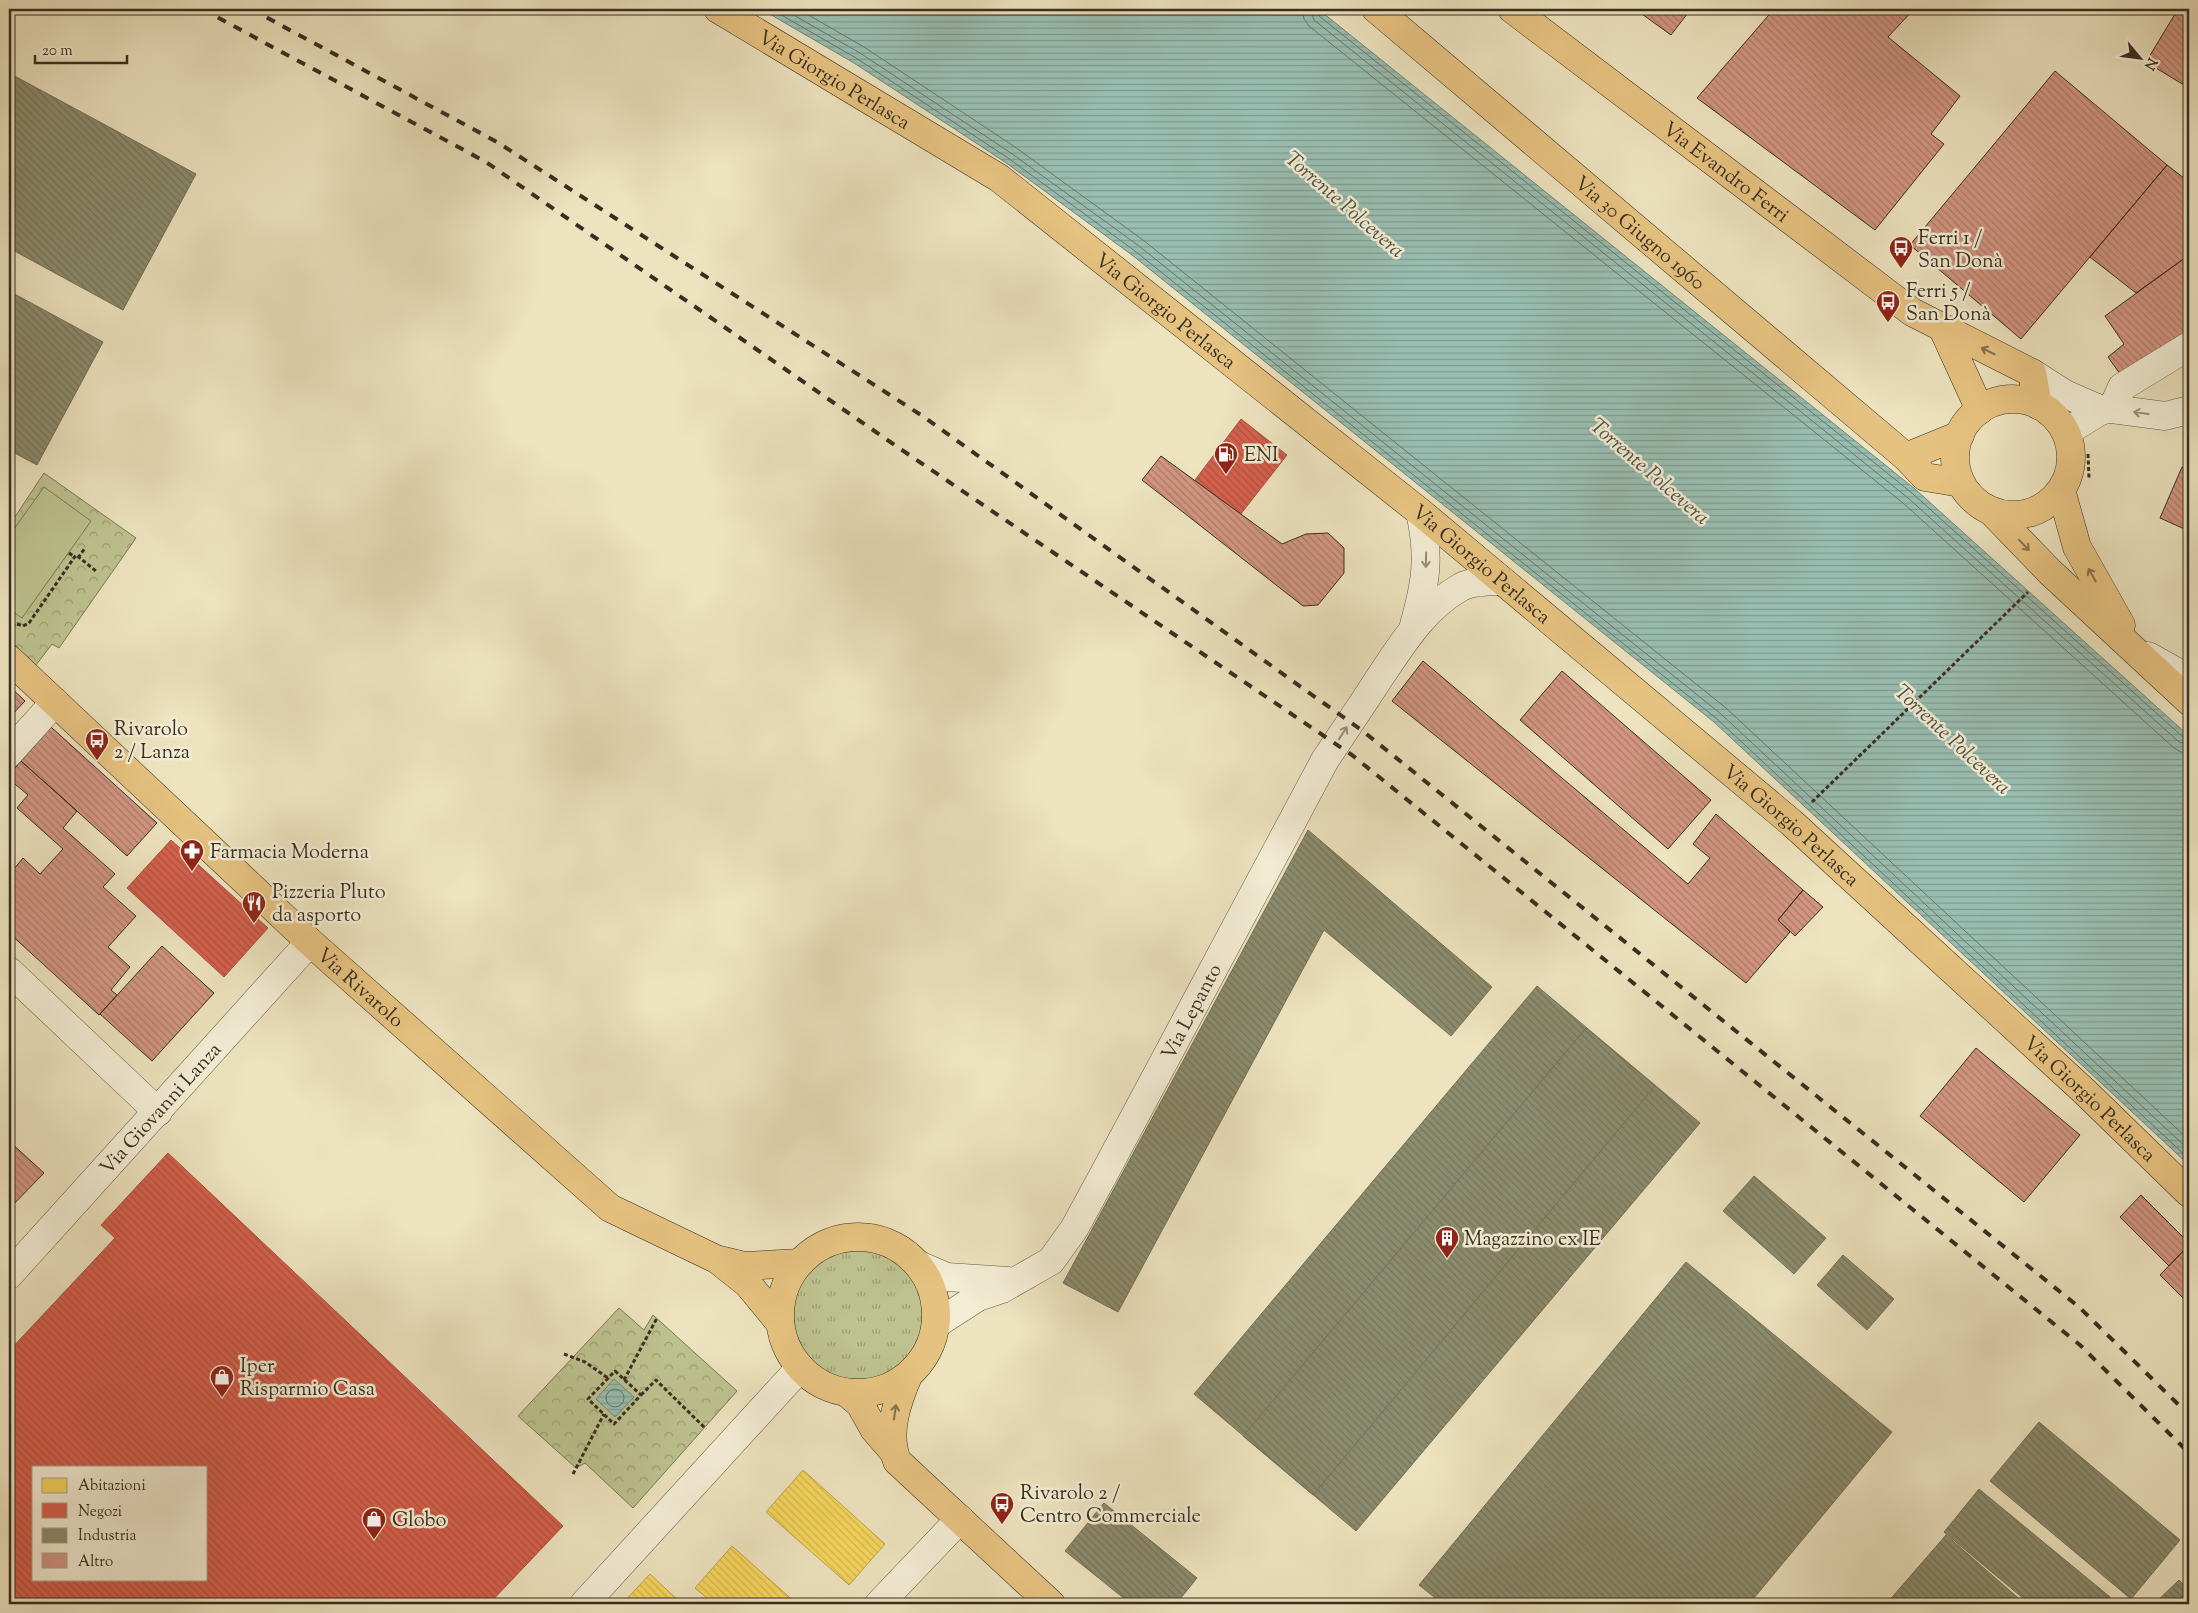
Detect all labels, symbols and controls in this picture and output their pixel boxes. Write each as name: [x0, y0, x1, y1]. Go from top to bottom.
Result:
street label: Via Giorgio Perlasca: [752, 24, 915, 138]
scale bar: [35, 32, 128, 64]
north arrow: [2116, 32, 2166, 82]
text: 20 m: [42, 41, 73, 62]
text: N: [2138, 54, 2161, 73]
street label: Via Evandro Ferri: [1655, 116, 1795, 231]
water label: Torrente Polcevera: [1277, 145, 1410, 266]
street label: Via 30 Giugno 1960: [1567, 170, 1711, 298]
place label: Ferri 1 / San Donà: [1918, 225, 2003, 277]
bus stop icon: Ferri 1 / San Donà: [1888, 235, 1914, 269]
street label: Via Giorgio Perlasca: [1087, 247, 1241, 378]
place label: Ferri 5 / San Donà: [1906, 278, 1991, 330]
bus stop icon: Ferri 5 / San Donà: [1875, 289, 1901, 323]
one-way arrow: [1981, 346, 1996, 356]
one-way arrow: [2134, 407, 2150, 417]
water label: Torrente Polcevera: [1582, 412, 1715, 533]
fuel station icon: ENI: [1213, 441, 1239, 475]
place label: ENI: [1244, 442, 1279, 471]
street label: Via Giorgio Perlasca: [1405, 499, 1556, 632]
one-way arrow: [2018, 539, 2030, 551]
one-way arrow: [1421, 552, 1431, 568]
one-way arrow: [2087, 569, 2097, 583]
water label: Torrente Polcevera: [1887, 678, 2017, 803]
place label: Rivarolo 2 / Lanza: [114, 716, 190, 768]
bus stop icon: Rivarolo 2 / Lanza: [84, 727, 110, 761]
one-way arrow: [1338, 727, 1348, 741]
street label: Via Giorgio Perlasca: [1715, 759, 1865, 895]
pharmacy icon: Farmacia Moderna: [179, 838, 205, 872]
place label: Farmacia Moderna: [210, 839, 369, 868]
place label: Pizzeria Pluto da asporto: [272, 879, 386, 931]
restaurant icon: Pizzeria Pluto da asporto: [241, 890, 267, 924]
street label: Via Rivarolo: [309, 942, 409, 1036]
street label: Via Lepanto: [1155, 959, 1231, 1066]
street label: Via Giorgio Perlasca: [2016, 1030, 2161, 1170]
street label: Via Giovanni Lanza: [94, 1037, 229, 1182]
building icon: Magazzino ex IE: [1434, 1225, 1460, 1259]
place label: Magazzino ex IE: [1464, 1226, 1601, 1255]
place label: Iper Risparmio Casa: [240, 1353, 375, 1405]
shop icon: Iper Risparmio Casa: [209, 1364, 235, 1398]
one-way arrow: [890, 1405, 900, 1421]
legend: [32, 1466, 208, 1580]
text: Abitazioni: [78, 1476, 146, 1497]
place label: Rivarolo 2 / Centro Commerciale: [1020, 1480, 1201, 1532]
bus stop icon: Rivarolo 2 / Centro Commerciale: [989, 1491, 1015, 1525]
text: Negozi: [78, 1502, 122, 1523]
shop icon: Globo: [361, 1506, 387, 1540]
place label: Globo: [392, 1507, 446, 1536]
text: Industria: [78, 1526, 137, 1547]
text: Altro: [78, 1552, 113, 1573]

